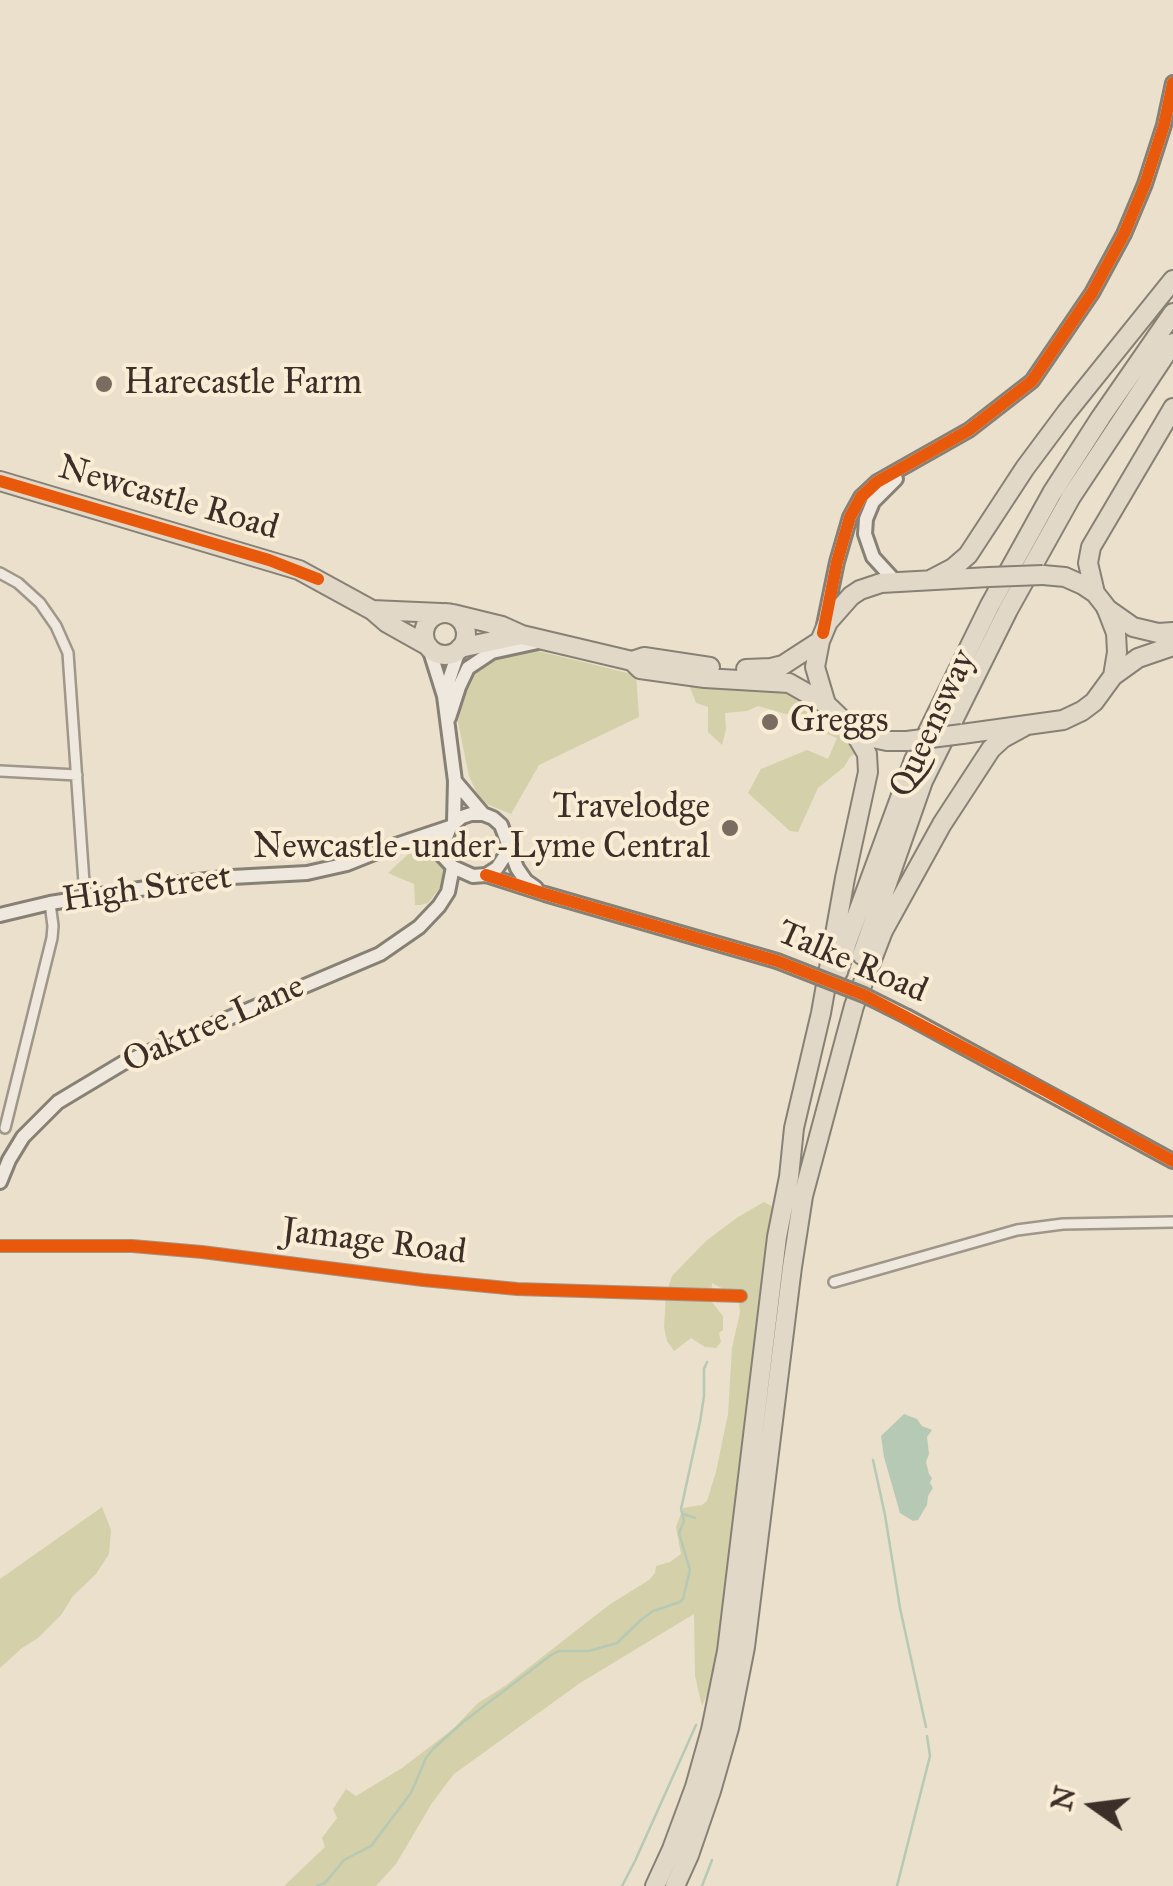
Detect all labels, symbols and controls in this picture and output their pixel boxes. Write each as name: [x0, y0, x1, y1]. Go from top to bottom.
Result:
place label: Harecastle Farm: [124, 363, 362, 405]
marker: Harecastle Farm: [93, 373, 115, 395]
street label: Newcastle Road: [53, 448, 283, 550]
street label: Queensway: [882, 644, 986, 804]
place label: Greggs: [790, 701, 888, 743]
marker: Greggs: [759, 711, 781, 733]
place label: Travelodge Newcastle-under-Lyme Central: [253, 787, 710, 869]
marker: Travelodge Newcastle-under-Lyme Central: [719, 817, 741, 839]
street label: High Street: [60, 857, 234, 923]
street label: Talke Road: [771, 913, 933, 1013]
street label: Oaktree Lane: [117, 966, 311, 1084]
street label: Jamage Road: [279, 1211, 469, 1275]
north arrow: [1043, 1756, 1143, 1856]
text: N: [1044, 1783, 1083, 1814]

